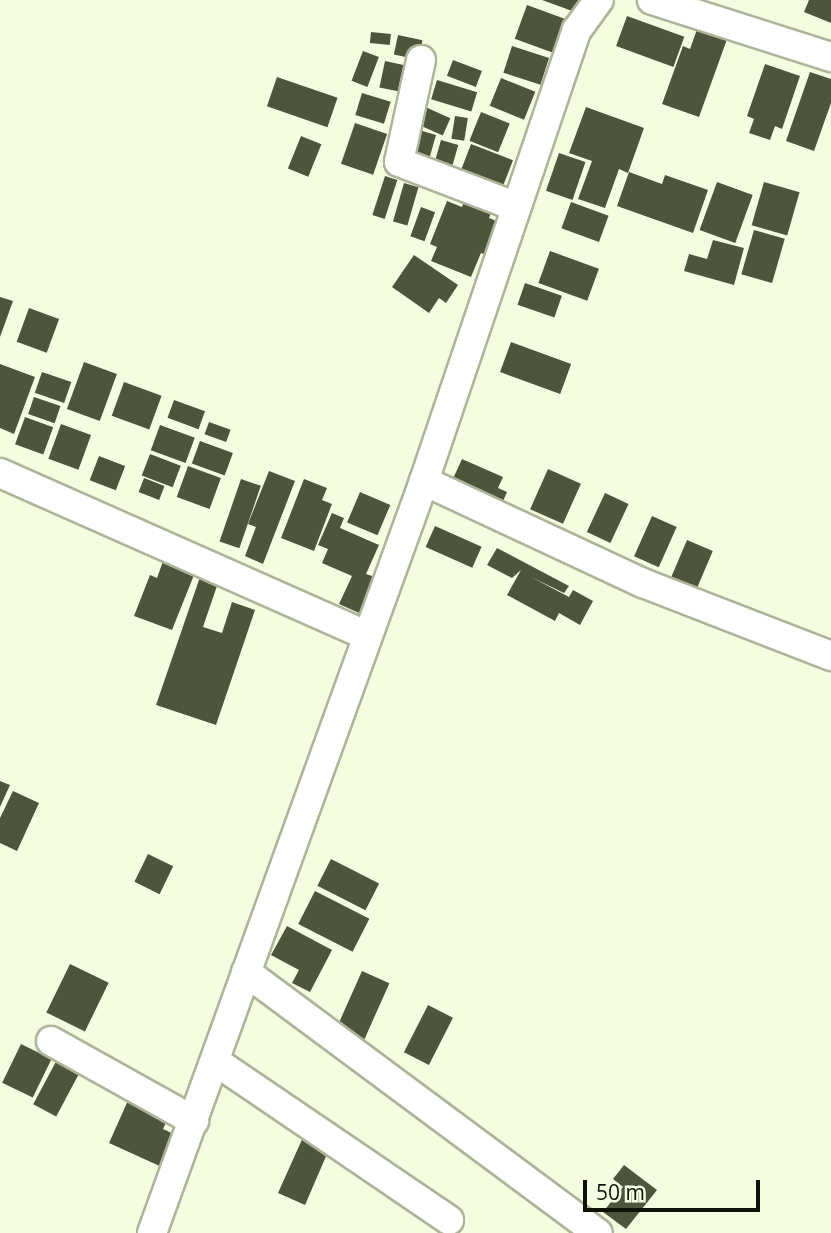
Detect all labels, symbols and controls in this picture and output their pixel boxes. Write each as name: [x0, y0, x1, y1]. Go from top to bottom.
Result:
scale bar: [586, 1166, 763, 1210]
text: 50 m: [596, 1178, 645, 1206]

